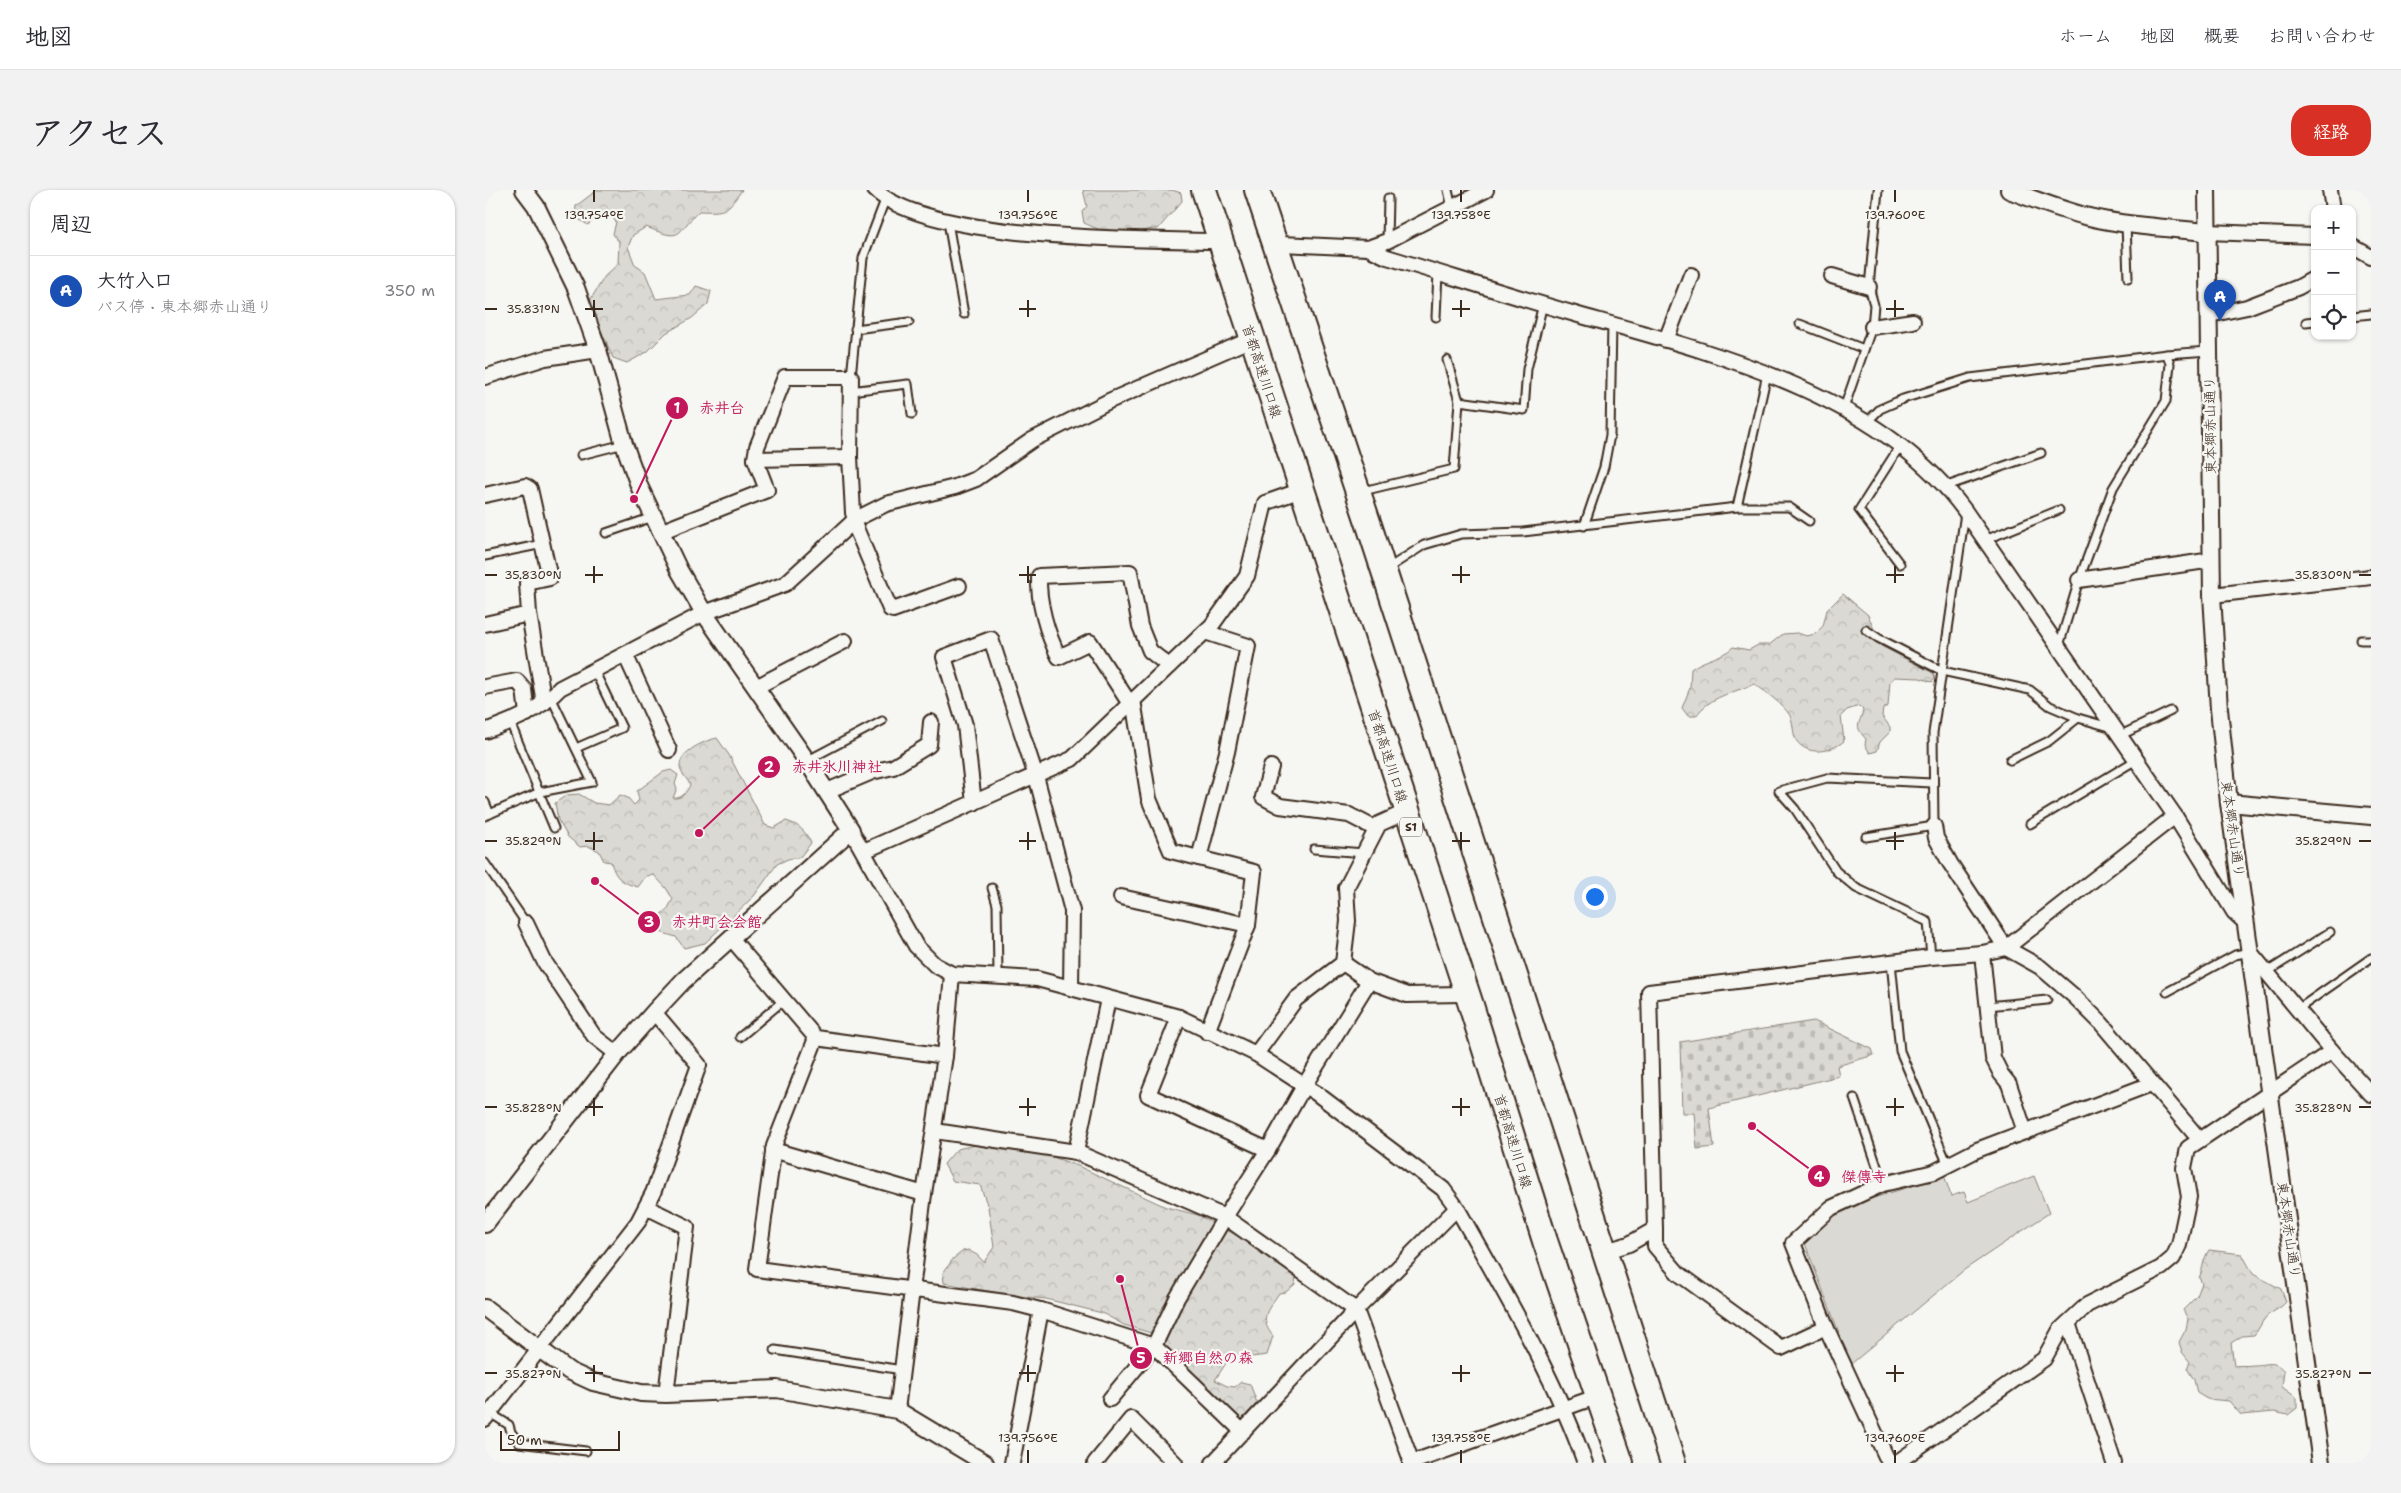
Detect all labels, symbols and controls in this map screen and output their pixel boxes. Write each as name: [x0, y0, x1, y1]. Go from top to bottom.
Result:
text: 地図: [25, 21, 73, 53]
text: ホーム: [2059, 24, 2112, 48]
text: 地図: [2140, 24, 2176, 48]
text: 概要: [2204, 24, 2240, 48]
text: お問い合わせ: [2268, 24, 2376, 48]
button: 経路: [2291, 105, 2371, 156]
text: アクセス: [30, 109, 168, 156]
map controls: [2311, 205, 2356, 340]
button: +: [2311, 205, 2356, 250]
text: 139.754°E: [564, 207, 624, 223]
text: 139.756°E: [998, 207, 1058, 223]
text: 139.758°E: [1431, 207, 1491, 223]
text: 139.760°E: [1865, 207, 1925, 223]
text: 周辺: [50, 210, 92, 238]
button: −: [2311, 250, 2356, 295]
text: 大竹入口: [97, 268, 173, 293]
text: A: [60, 280, 72, 301]
text: 350 m: [384, 280, 435, 301]
pin: A: [2204, 280, 2236, 321]
button: locate: [2311, 295, 2356, 340]
text: バス停 · 東本郷赤山通り: [97, 296, 272, 317]
text: 35.831°N: [506, 301, 560, 317]
street label: 首都高速川口線: [1238, 322, 1286, 420]
street label: 東本郷赤山通り: [2200, 376, 2220, 474]
callout: 赤井台: [664, 393, 754, 423]
text: 1: [674, 398, 681, 418]
text: 赤井台: [699, 398, 745, 418]
text: 35.830°N: [504, 567, 562, 583]
text: 35.830°N: [2294, 567, 2352, 583]
street label: 首都高速川口線: [1364, 707, 1412, 805]
callout: 赤井氷川神社: [757, 752, 892, 782]
text: 2: [764, 757, 775, 777]
text: 赤井氷川神社: [792, 757, 882, 777]
street label: 東本郷赤山通り: [2217, 779, 2249, 879]
road number: S1: [1400, 818, 1422, 836]
text: 35.829°N: [504, 833, 562, 849]
text: 35.829°N: [2294, 833, 2352, 849]
your location: [1582, 884, 1608, 910]
callout: 赤井町会会館: [637, 907, 772, 937]
text: 3: [644, 912, 654, 932]
text: 赤井町会会館: [672, 912, 762, 932]
street label: 首都高速川口線: [1490, 1092, 1536, 1190]
text: 35.828°N: [504, 1100, 562, 1116]
text: 35.828°N: [2294, 1100, 2352, 1116]
callout: 傑傳寺: [1807, 1161, 1897, 1191]
text: 4: [1814, 1167, 1825, 1187]
text: 傑傳寺: [1841, 1167, 1887, 1187]
street label: 東本郷赤山通り: [2273, 1180, 2305, 1280]
callout: 新郷自然の森: [1128, 1343, 1263, 1373]
text: 5: [1136, 1348, 1146, 1368]
text: 新郷自然の森: [1163, 1348, 1253, 1368]
text: 35.827°N: [505, 1366, 561, 1382]
text: 35.827°N: [2295, 1366, 2351, 1382]
scale bar: [500, 1428, 620, 1451]
text: 139.756°E: [998, 1430, 1058, 1446]
text: 139.758°E: [1431, 1430, 1491, 1446]
text: 139.760°E: [1865, 1430, 1925, 1446]
text: 50 m: [507, 1431, 542, 1449]

